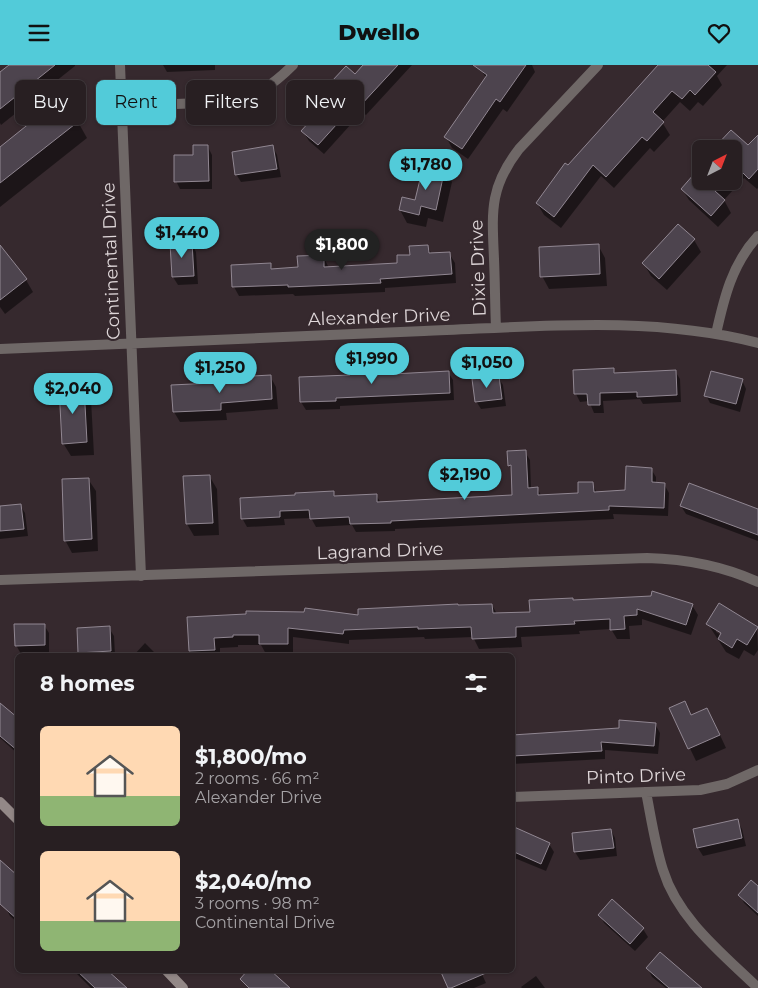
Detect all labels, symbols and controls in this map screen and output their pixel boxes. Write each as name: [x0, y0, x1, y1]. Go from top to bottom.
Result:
icon: menu: [25, 19, 53, 47]
text: Dwello: [338, 19, 420, 46]
icon: heart: [705, 19, 733, 47]
chip: Buy: [15, 80, 86, 125]
chip: Rent: [96, 80, 176, 125]
chip: Filters: [186, 80, 276, 125]
chip: New: [286, 80, 364, 125]
north arrow: [692, 140, 742, 190]
map controls: [692, 140, 742, 190]
pin: $1,780: [385, 149, 467, 191]
text: $1,780: [400, 155, 452, 174]
street label: Continental Drive: [97, 182, 125, 340]
pin: $1,440: [141, 217, 223, 259]
street label: Dixie Drive: [465, 219, 491, 317]
text: $1,440: [155, 223, 209, 242]
pin: $1,800: [301, 229, 383, 271]
text: $1,800: [316, 235, 368, 254]
street label: Alexander Drive: [307, 304, 451, 330]
pin: $1,990: [331, 343, 413, 385]
pin: $1,050: [446, 347, 528, 389]
text: $1,990: [346, 349, 398, 368]
pin: $1,250: [179, 351, 261, 394]
text: $1,050: [461, 353, 513, 372]
text: $1,250: [195, 358, 245, 377]
pin: $2,040: [32, 373, 114, 415]
text: $2,040: [45, 379, 101, 398]
pin: $2,190: [424, 459, 506, 501]
text: $2,190: [439, 465, 491, 484]
street label: Lagrand Drive: [316, 538, 444, 564]
icon: filters: [462, 669, 490, 697]
text: 8 homes: [40, 671, 135, 696]
text: $1,800/mo: [195, 744, 307, 769]
icon: home: [80, 746, 140, 806]
street label: Pinto Drive: [586, 763, 687, 789]
text: 2 rooms · 66 m²: [195, 769, 319, 788]
text: Alexander Drive: [195, 788, 322, 807]
text: $2,040/mo: [195, 869, 312, 894]
icon: home: [80, 871, 140, 931]
text: 3 rooms · 98 m²: [195, 894, 320, 913]
text: Continental Drive: [195, 913, 335, 932]

